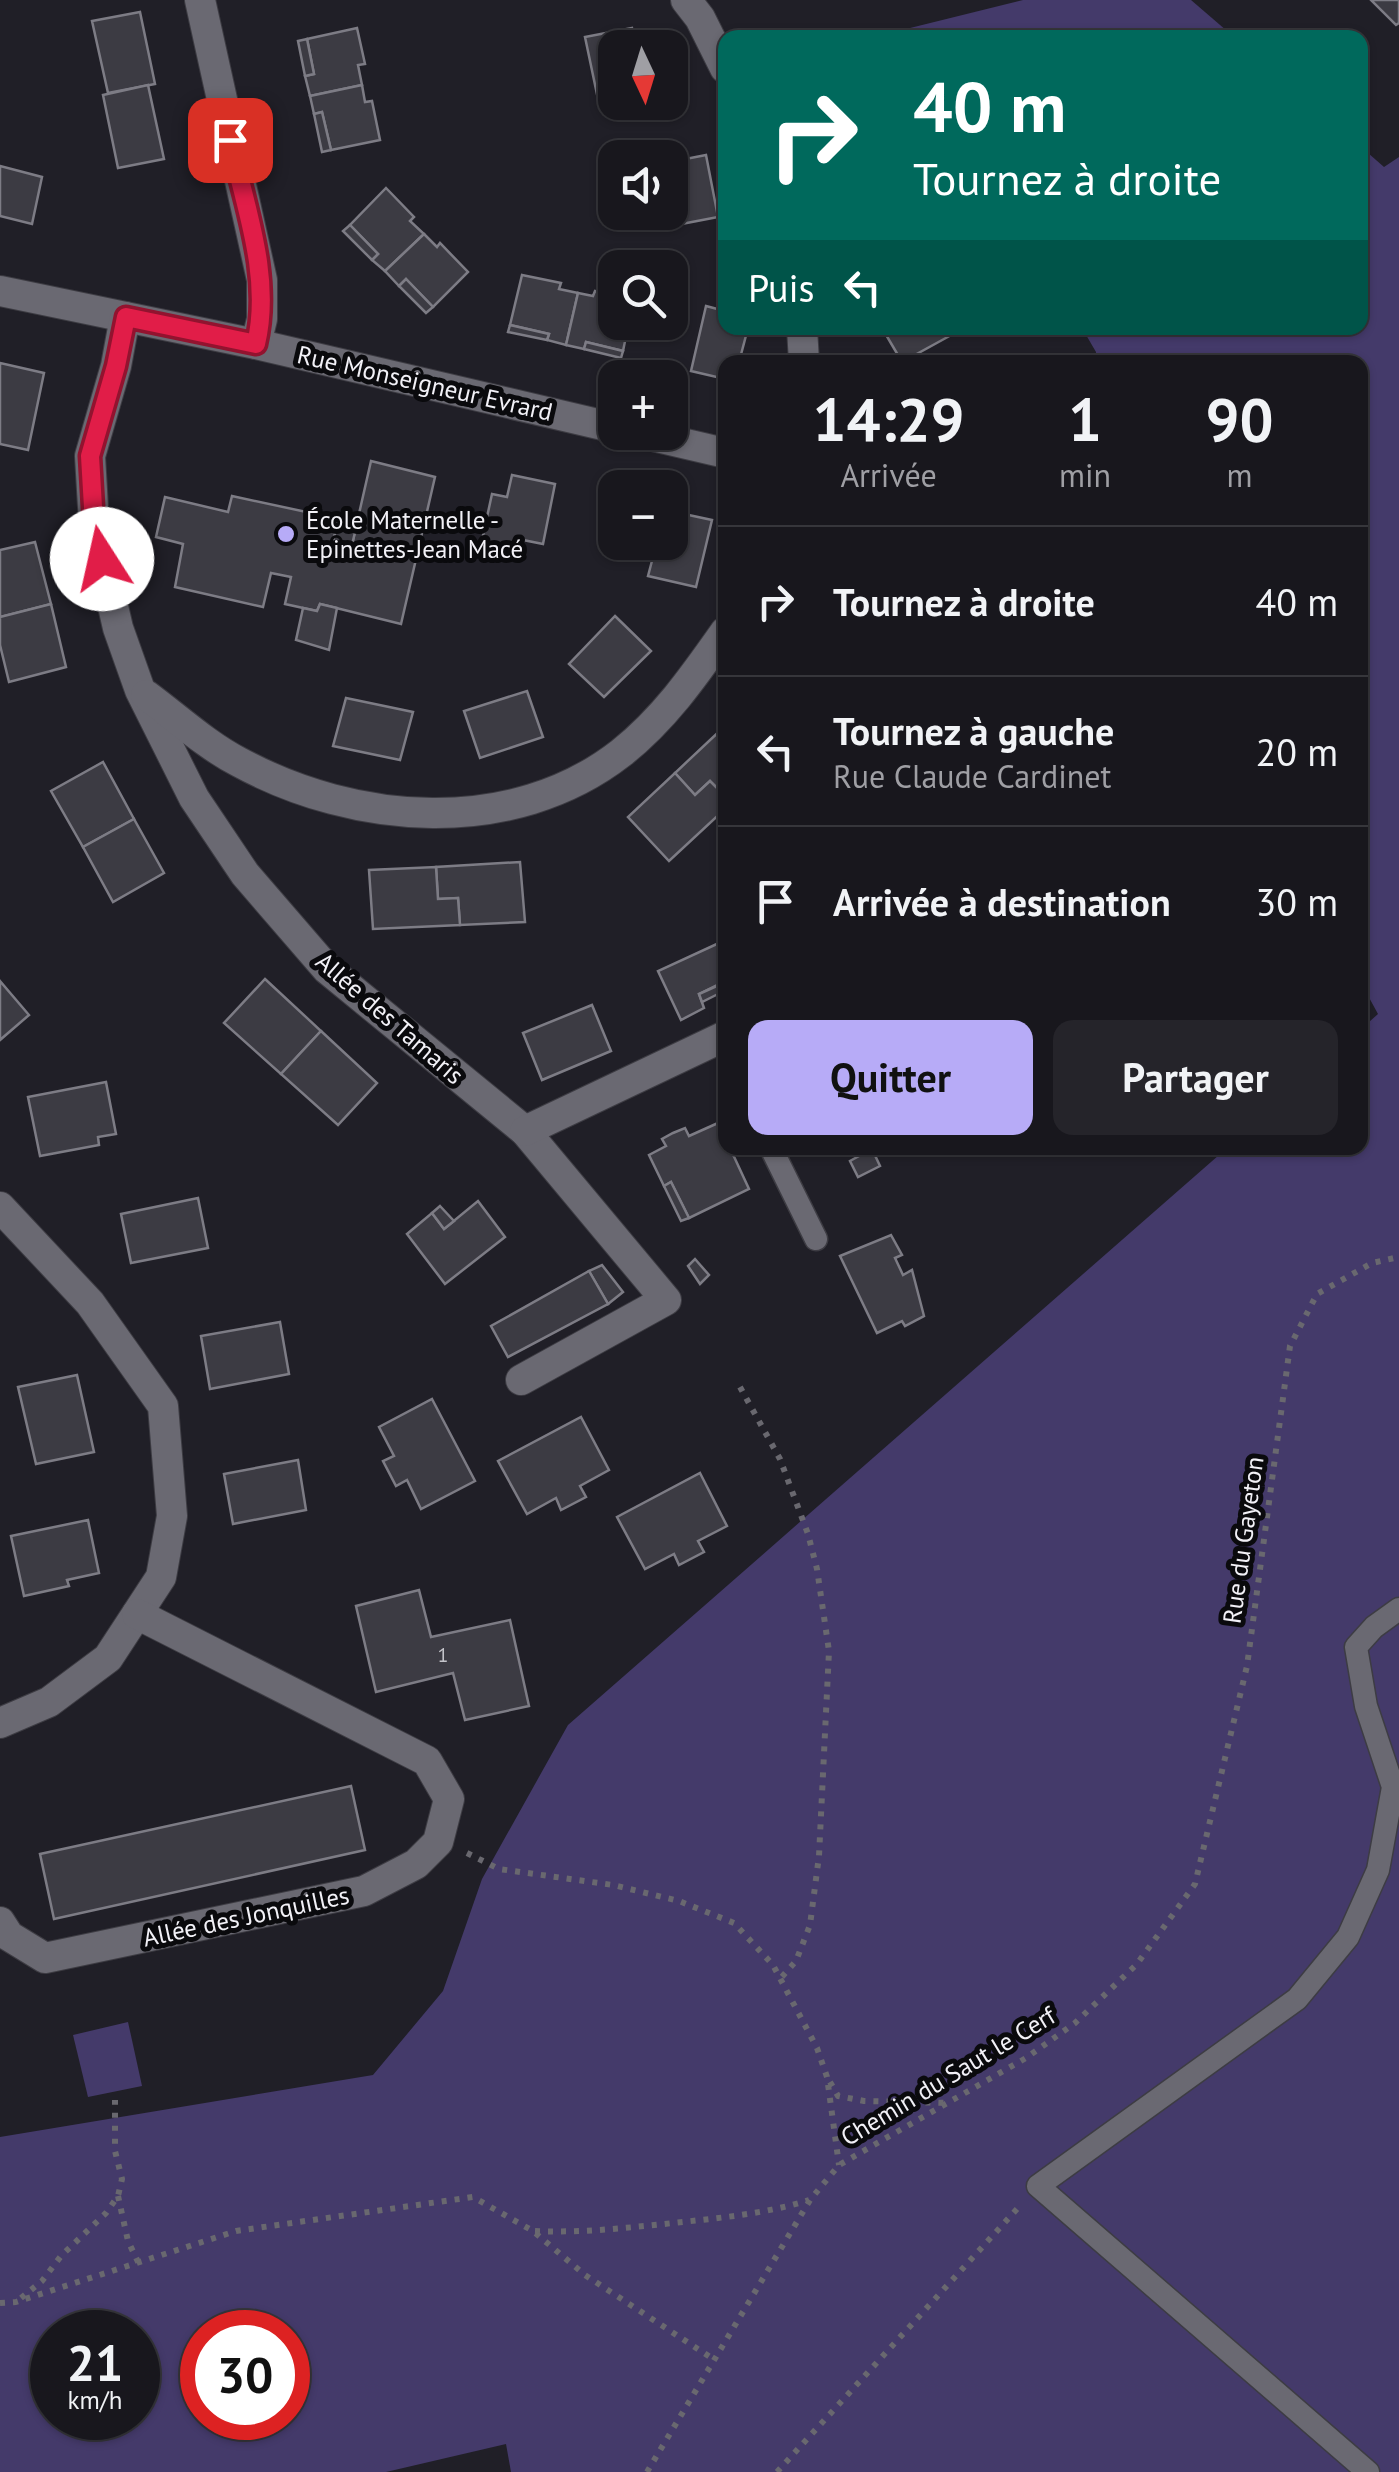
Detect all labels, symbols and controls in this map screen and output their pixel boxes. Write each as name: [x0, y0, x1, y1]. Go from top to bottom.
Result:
north arrow: [598, 30, 688, 120]
map controls: [598, 30, 688, 560]
text: 40 m: [913, 61, 1066, 151]
icon: right: [748, 70, 878, 200]
pin: [188, 98, 273, 183]
icon: arrive: [203, 113, 258, 168]
button: sound: [598, 140, 688, 230]
text: Tournez à droite: [913, 149, 1221, 207]
button: search: [598, 250, 688, 340]
icon: left: [835, 260, 890, 315]
text: Puis: [748, 263, 815, 312]
street label: Rue Monseigneur Evrard: [294, 338, 556, 428]
button: +: [598, 360, 688, 450]
text: 14:29: [812, 380, 965, 458]
text: 1: [1068, 380, 1102, 458]
text: 90: [1206, 380, 1274, 458]
text: Arrivée: [840, 454, 937, 496]
text: min: [1059, 454, 1111, 496]
text: m: [1227, 454, 1253, 496]
button: −: [598, 470, 688, 560]
place label: École Maternelle - Epinettes-Jean Macé: [306, 504, 523, 565]
position arrow: [50, 507, 154, 611]
marker: École Maternelle - Epinettes-Jean Macé: [275, 523, 297, 545]
icon: right: [748, 574, 803, 629]
text: Tournez à droite: [833, 577, 1095, 626]
text: 40 m: [1256, 577, 1338, 626]
text: Tournez à gauche: [833, 706, 1114, 755]
icon: left: [748, 724, 803, 779]
text: 20 m: [1256, 727, 1338, 776]
text: Rue Claude Cardinet: [833, 755, 1111, 797]
icon: arrive: [748, 874, 803, 929]
text: Arrivée à destination: [833, 877, 1171, 926]
text: 30 m: [1256, 877, 1338, 926]
street label: Allée des Tamaris: [309, 945, 471, 1091]
button: Quitter: [748, 1020, 1033, 1135]
button: Partager: [1053, 1020, 1338, 1135]
street label: Rue du Gayeton: [1215, 1455, 1271, 1625]
house number: 1: [438, 1642, 448, 1668]
street label: Allée des Jonquilles: [140, 1879, 352, 1953]
street label: Chemin du Saut le Cerf: [835, 1999, 1062, 2153]
speed limit sign: 30: [180, 2310, 310, 2440]
text: 21: [67, 2330, 123, 2395]
text: km/h: [68, 2384, 122, 2416]

